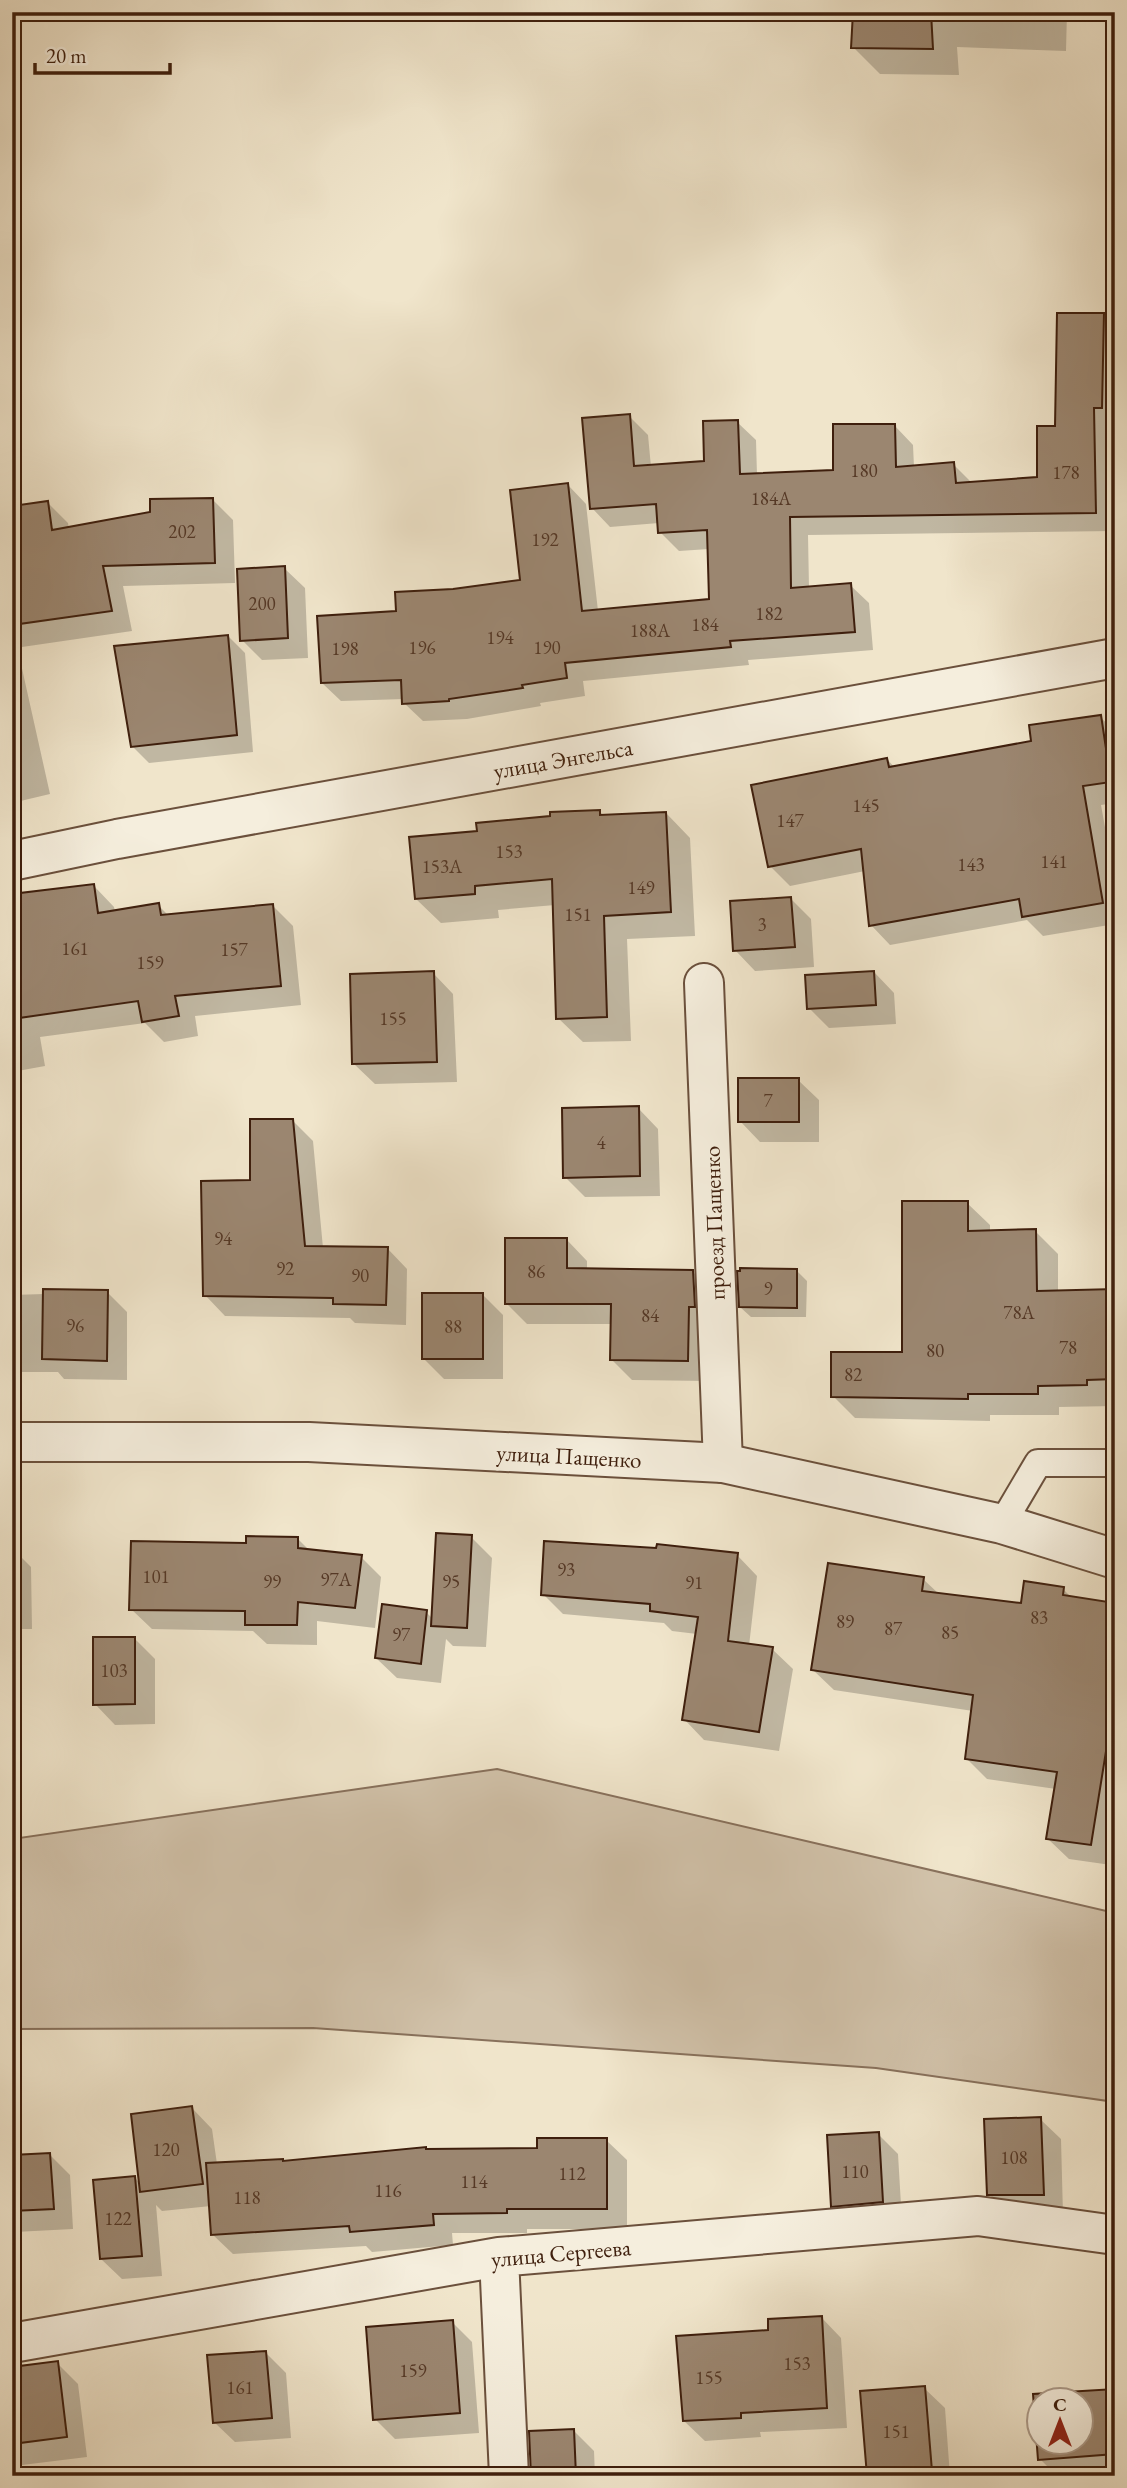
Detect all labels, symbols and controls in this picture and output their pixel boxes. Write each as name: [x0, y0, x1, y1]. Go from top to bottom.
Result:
scale bar: [35, 32, 170, 76]
text: 20 m: [46, 42, 87, 69]
house number: 180: [850, 458, 878, 483]
house number: 178: [1052, 460, 1080, 485]
house number: 184А: [751, 486, 792, 511]
house number: 202: [168, 519, 196, 544]
house number: 192: [531, 527, 559, 552]
house number: 200: [248, 591, 276, 616]
house number: 182: [755, 601, 783, 626]
house number: 184: [691, 612, 720, 637]
house number: 188А: [630, 618, 671, 643]
house number: 194: [486, 625, 515, 650]
house number: 196: [408, 635, 436, 660]
house number: 190: [533, 635, 561, 660]
house number: 198: [331, 636, 359, 661]
street label: улица Энгельса: [491, 732, 636, 786]
house number: 145: [852, 793, 880, 818]
house number: 147: [776, 808, 805, 833]
house number: 153: [495, 839, 523, 864]
house number: 141: [1040, 849, 1068, 874]
house number: 143: [957, 852, 985, 877]
house number: 153А: [422, 854, 463, 879]
house number: 149: [627, 875, 655, 900]
house number: 151: [564, 902, 592, 927]
house number: 3: [757, 912, 767, 937]
house number: 161: [61, 936, 89, 961]
house number: 157: [220, 937, 249, 962]
house number: 159: [136, 950, 164, 975]
house number: 155: [379, 1006, 407, 1031]
house number: 7: [763, 1088, 773, 1113]
house number: 4: [596, 1130, 606, 1155]
street label: проезд Пащенко: [696, 1145, 732, 1301]
house number: 94: [214, 1226, 233, 1251]
house number: 92: [276, 1256, 294, 1281]
house number: 86: [527, 1259, 545, 1284]
house number: 90: [351, 1263, 369, 1288]
house number: 9: [763, 1276, 773, 1301]
house number: 78А: [1003, 1300, 1036, 1325]
house number: 84: [641, 1303, 660, 1328]
house number: 96: [66, 1313, 84, 1338]
house number: 88: [444, 1314, 462, 1339]
house number: 78: [1059, 1335, 1077, 1360]
house number: 80: [926, 1338, 944, 1363]
house number: 82: [844, 1362, 862, 1387]
street label: улица Пащенко: [496, 1437, 642, 1475]
house number: 93: [557, 1557, 575, 1582]
house number: 101: [142, 1564, 170, 1589]
house number: 97А: [320, 1567, 353, 1592]
house number: 99: [263, 1569, 281, 1594]
house number: 95: [442, 1569, 460, 1594]
house number: 91: [685, 1570, 703, 1595]
house number: 83: [1030, 1605, 1048, 1630]
house number: 89: [836, 1609, 854, 1634]
house number: 87: [884, 1616, 903, 1641]
house number: 85: [941, 1620, 959, 1645]
house number: 97: [392, 1622, 411, 1647]
house number: 103: [100, 1658, 128, 1683]
house number: 120: [152, 2137, 180, 2162]
house number: 108: [1000, 2145, 1028, 2170]
house number: 110: [841, 2159, 869, 2184]
house number: 112: [558, 2161, 586, 2186]
house number: 114: [460, 2169, 489, 2194]
house number: 116: [374, 2178, 402, 2203]
house number: 118: [233, 2185, 261, 2210]
house number: 122: [104, 2206, 132, 2231]
street label: улица Сергеева: [490, 2232, 633, 2274]
house number: 153: [783, 2351, 811, 2376]
house number: 159: [399, 2358, 427, 2383]
house number: 155: [695, 2365, 723, 2390]
house number: 161: [226, 2375, 254, 2400]
north arrow: [1026, 2386, 1096, 2456]
text: С: [1053, 2392, 1067, 2417]
house number: 151: [882, 2419, 910, 2444]

